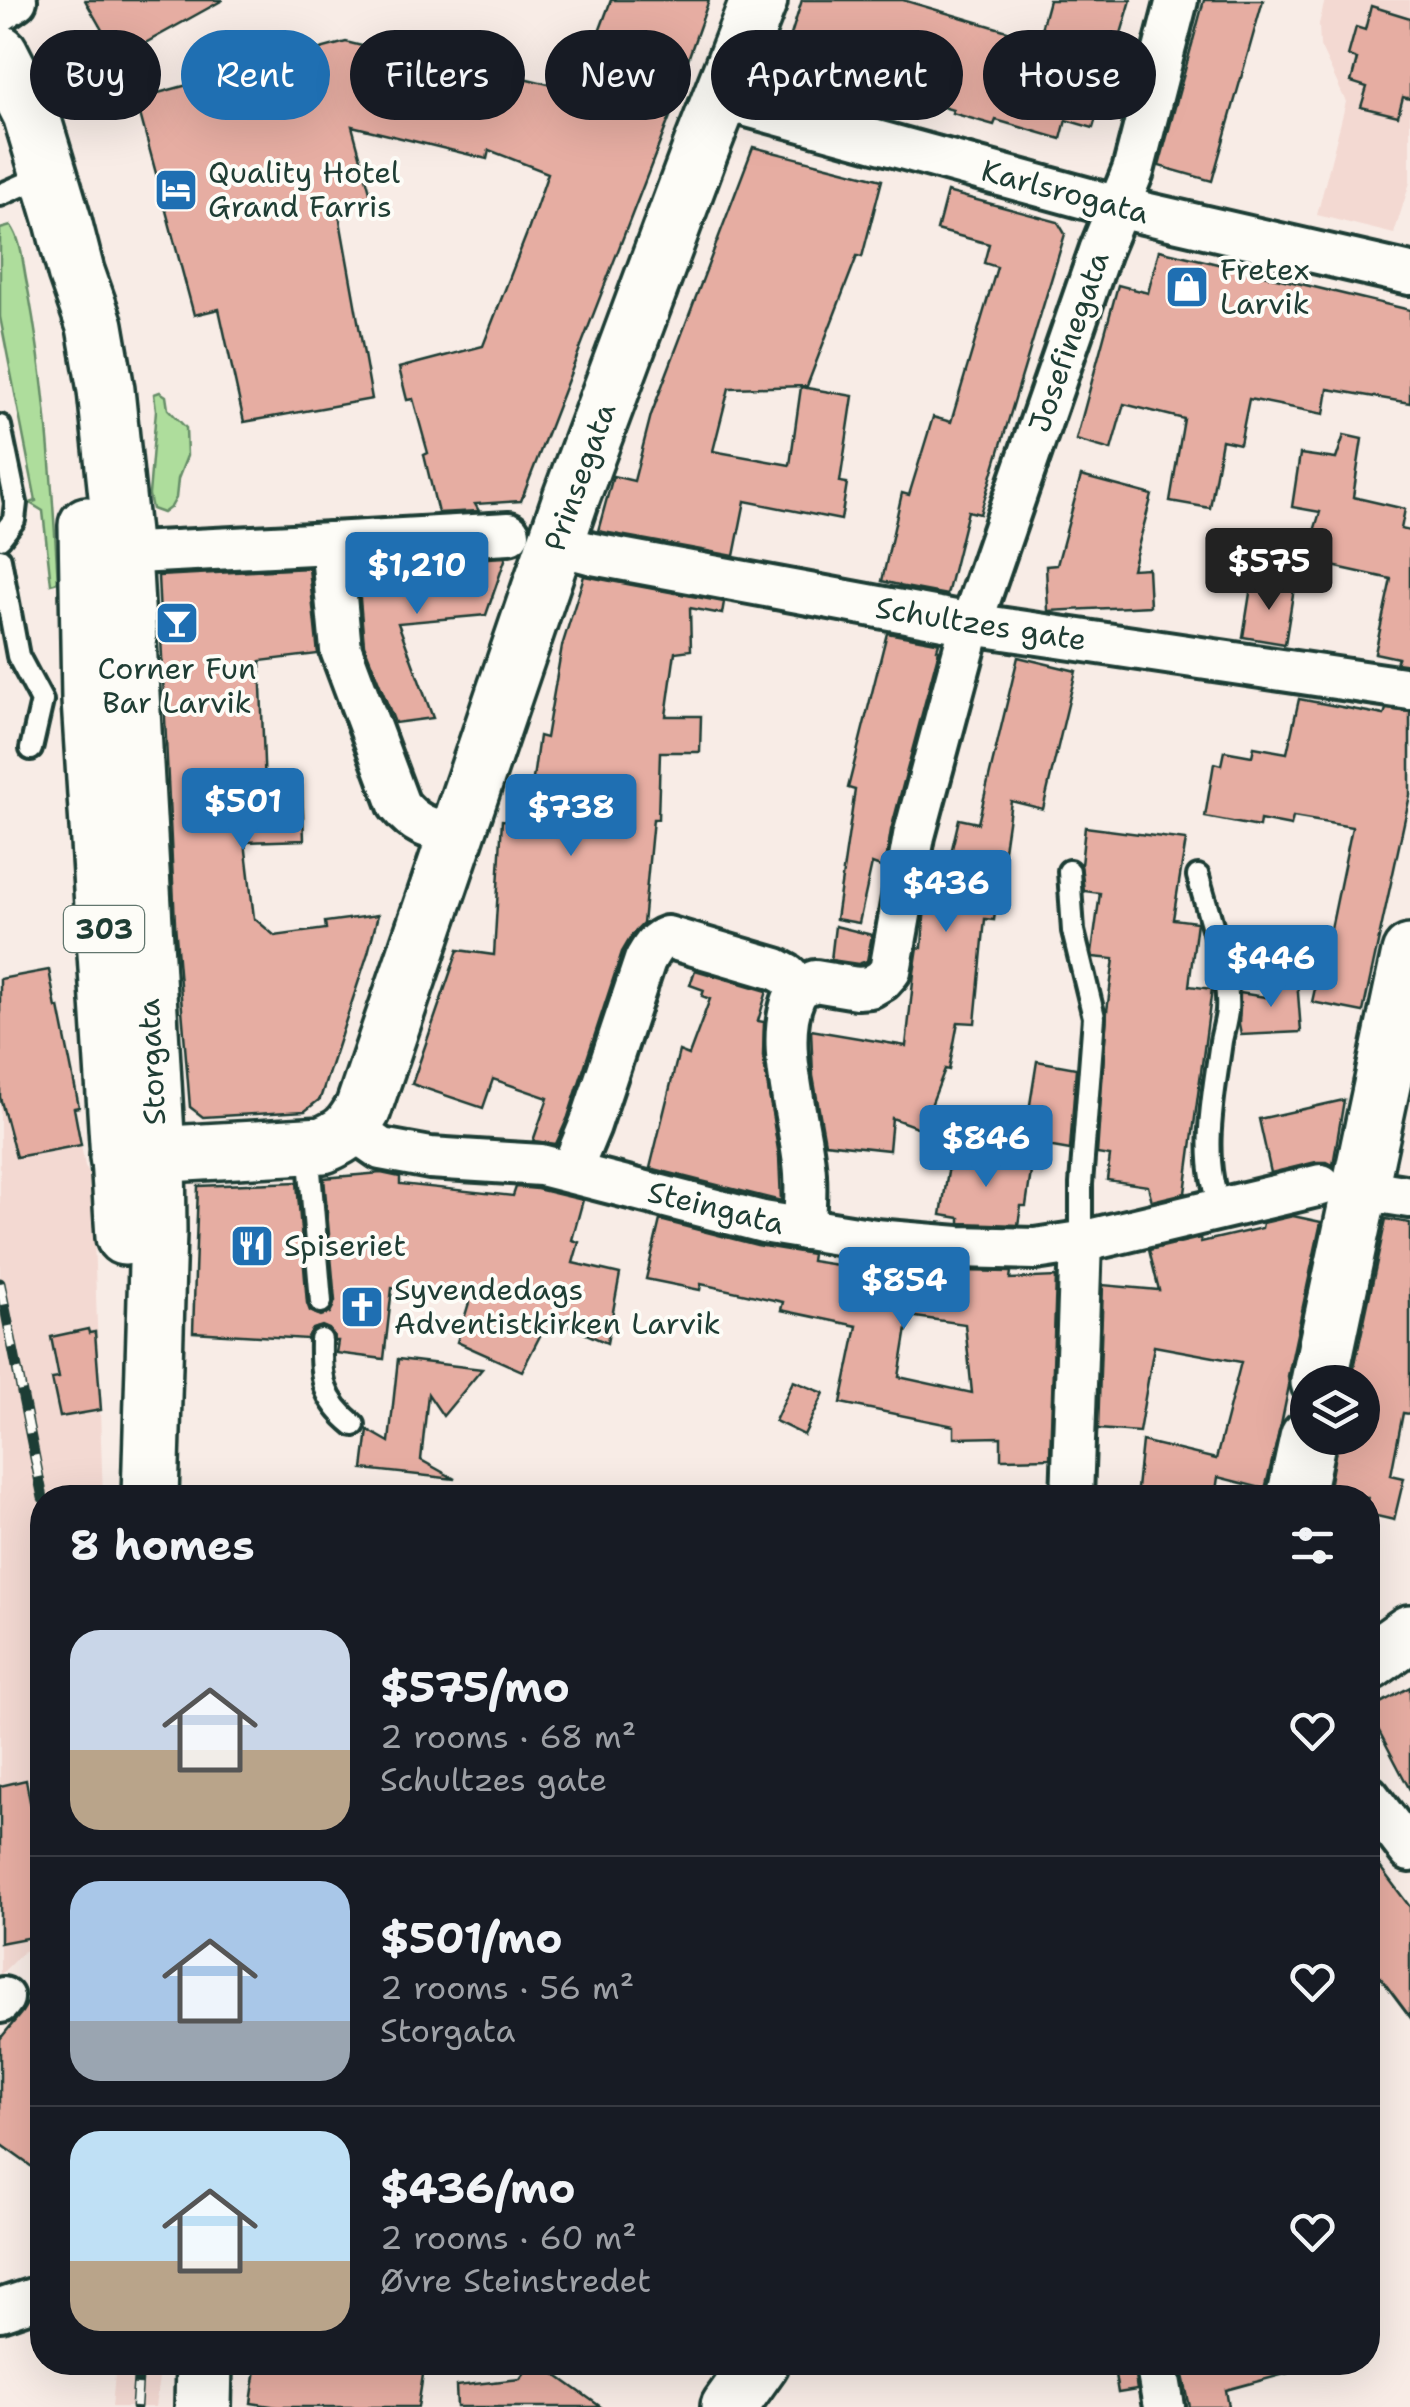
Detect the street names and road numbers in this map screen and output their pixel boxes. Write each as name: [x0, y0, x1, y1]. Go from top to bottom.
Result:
street label: Karlsrogata: [977, 149, 1154, 234]
street label: Josefinegata: [1018, 246, 1119, 438]
street label: Prinsegata: [534, 397, 625, 557]
street label: Schultzes gate: [873, 587, 1089, 660]
road number: 303: [64, 906, 144, 952]
street label: Storgata: [128, 997, 175, 1126]
street label: Steingata: [644, 1171, 789, 1244]

